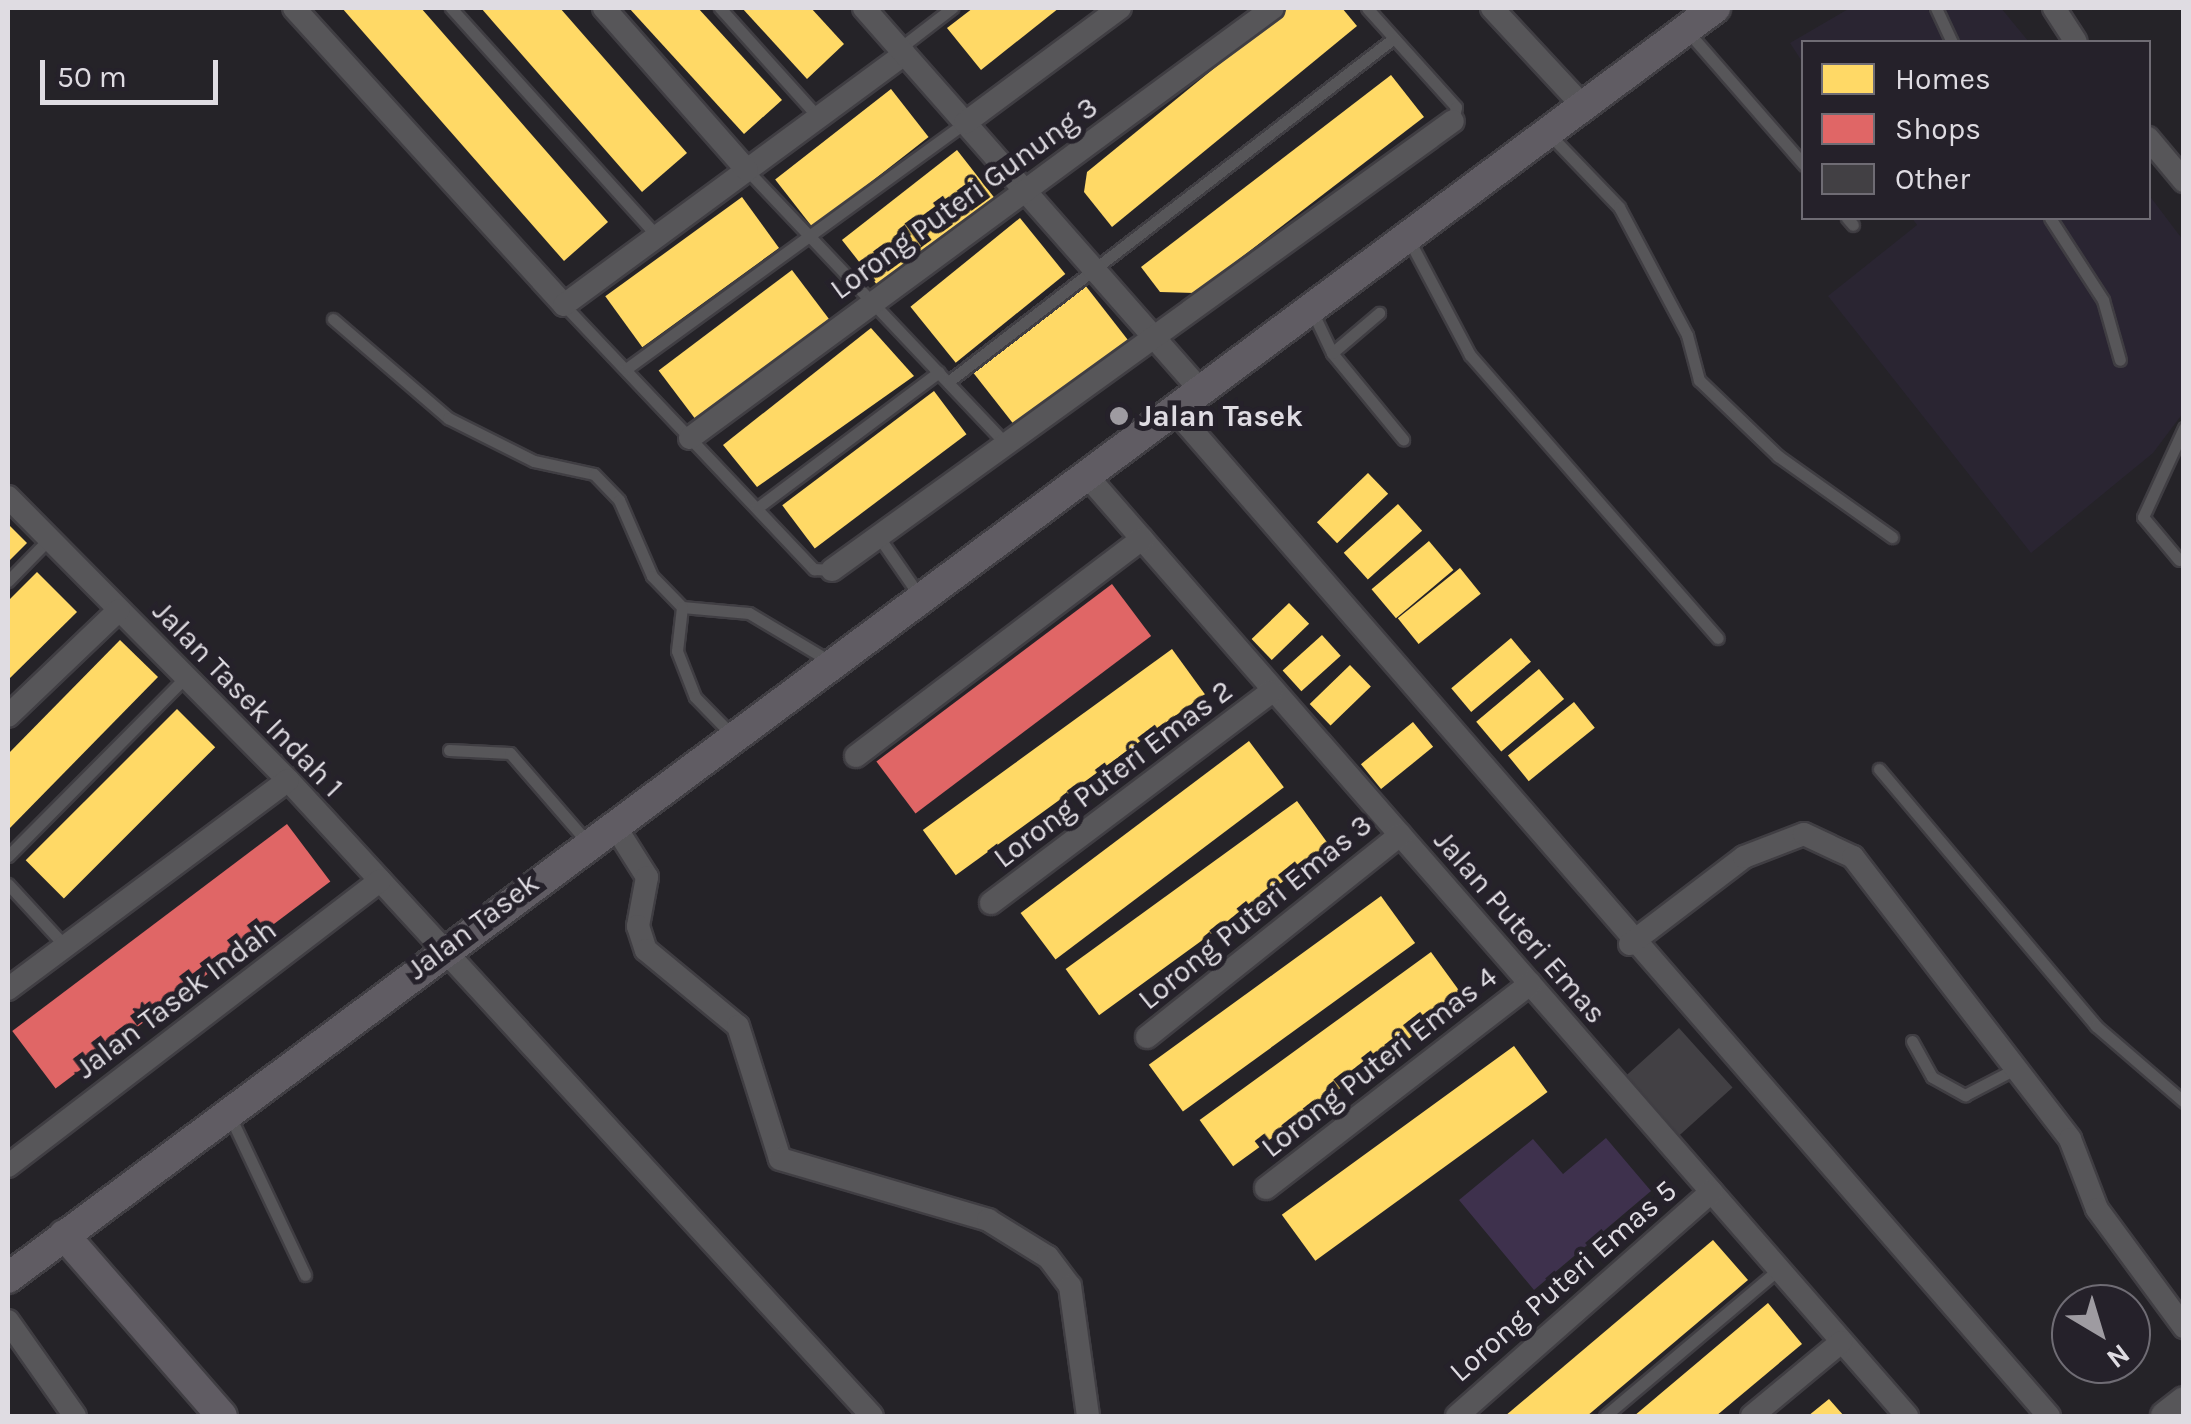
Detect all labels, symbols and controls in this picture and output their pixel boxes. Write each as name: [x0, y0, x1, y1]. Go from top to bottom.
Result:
scale bar: [45, 40, 222, 102]
legend: [1801, 40, 2151, 220]
text: 50 m: [57, 59, 127, 95]
text: Homes: [1895, 61, 1991, 97]
street label: Lorong Puteri Gunung 3: [823, 89, 1105, 307]
text: Shops: [1895, 111, 1981, 147]
text: Other: [1895, 161, 1970, 197]
place label: Jalan Tasek: [1139, 398, 1303, 434]
marker: Jalan Tasek: [1108, 405, 1130, 427]
street label: Jalan Tasek Indah 1: [145, 593, 351, 805]
street label: Lorong Puteri Emas 2: [986, 672, 1240, 876]
street label: Lorong Puteri Emas 3: [1131, 807, 1379, 1017]
street label: Jalan Puteri Emas: [1426, 823, 1614, 1031]
street label: Jalan Tasek: [400, 865, 546, 987]
street label: Jalan Tasek Indah: [69, 912, 283, 1086]
street label: Lorong Puteri Emas 4: [1254, 959, 1504, 1165]
street label: Lorong Puteri Emas 5: [1442, 1172, 1684, 1390]
north arrow: [2051, 1284, 2151, 1384]
text: N: [2100, 1337, 2137, 1376]

